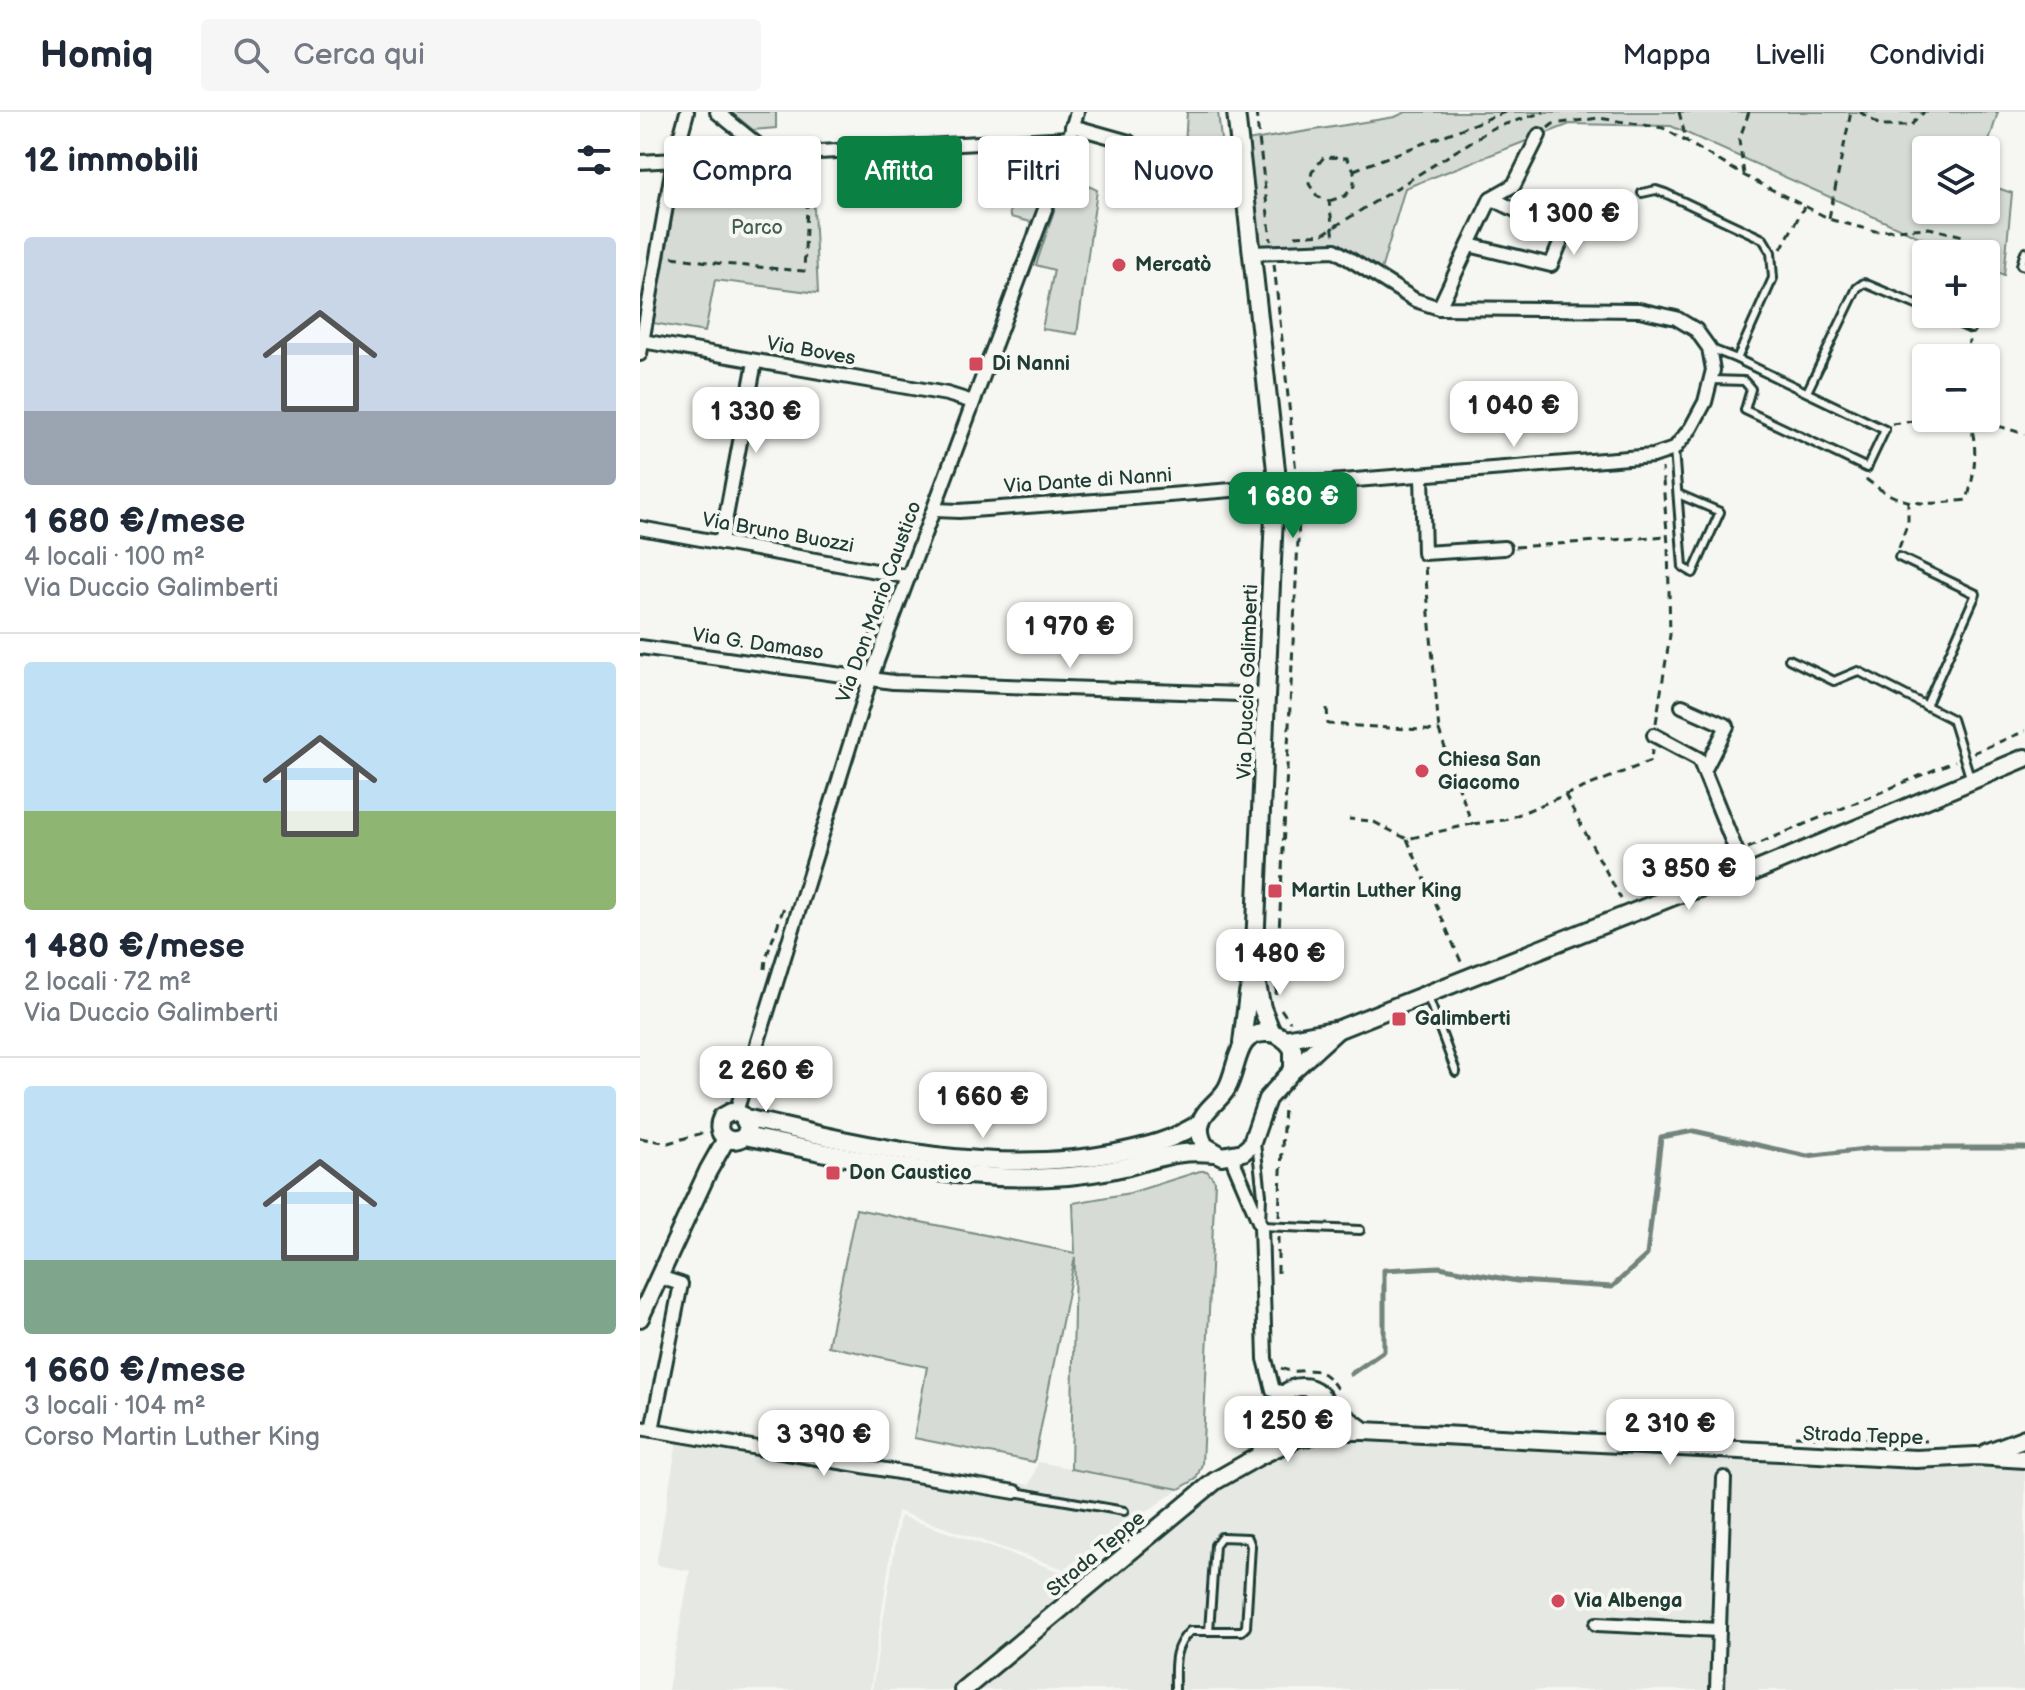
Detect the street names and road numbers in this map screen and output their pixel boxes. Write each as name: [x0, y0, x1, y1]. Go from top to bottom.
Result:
street label: Via Boves: [765, 331, 857, 371]
street label: Via Dante di Nanni: [1003, 463, 1173, 499]
street label: Via Don Mario Caustico: [831, 498, 927, 706]
street label: Via Bruno Buozzi: [700, 508, 856, 558]
street label: Via Duccio Galimberti: [1233, 584, 1263, 780]
street label: Via G. Damaso: [691, 623, 825, 665]
street label: Strada Teppe: [1802, 1422, 1924, 1450]
street label: Strada Teppe: [1042, 1506, 1150, 1602]

